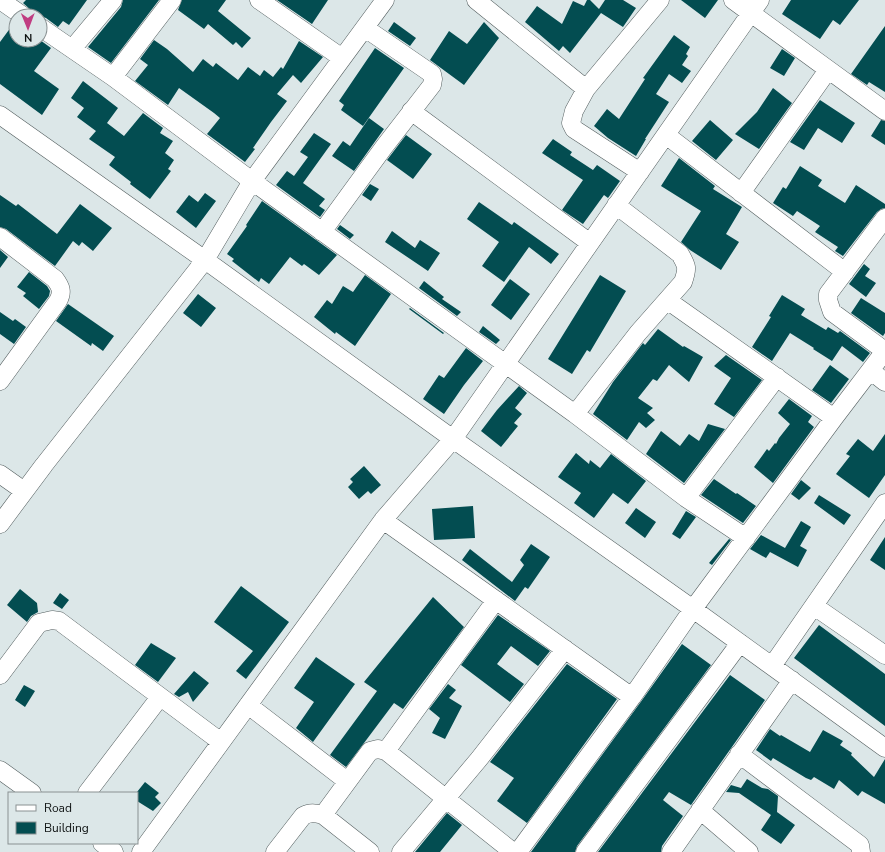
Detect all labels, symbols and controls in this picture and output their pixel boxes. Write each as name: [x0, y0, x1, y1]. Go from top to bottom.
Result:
north arrow: [8, 8, 48, 48]
text: N: [24, 30, 32, 45]
legend: [8, 792, 138, 844]
text: Road: [44, 800, 72, 816]
text: Building: [44, 820, 89, 836]

